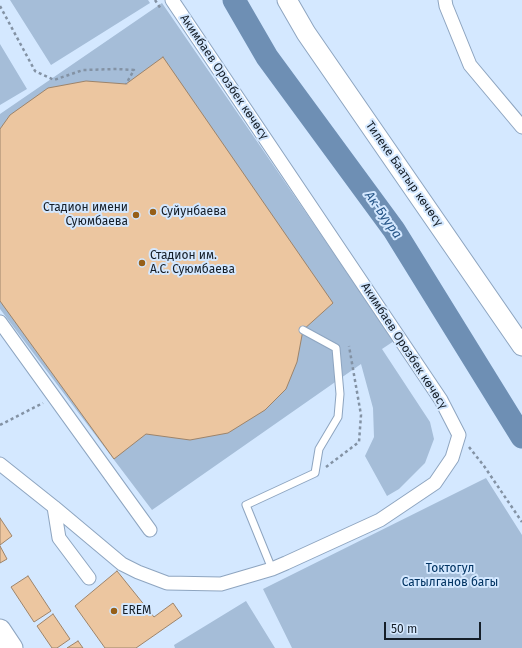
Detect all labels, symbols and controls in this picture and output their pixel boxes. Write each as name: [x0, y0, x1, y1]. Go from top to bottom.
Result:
street label: Акимбаев Орозбек көчөсү: [177, 12, 271, 142]
street label: Тилеке Баатыр көчөсү: [362, 119, 446, 229]
water label: Ак-Буура: [361, 188, 405, 242]
place label: Стадион имени Суюмбаева: [43, 201, 128, 229]
place label: Суйунбаева: [161, 205, 226, 219]
marker: Суйунбаева: [148, 207, 158, 217]
marker: Стадион имени Суюмбаева: [131, 210, 141, 220]
place label: Стадион им. А.С. Суюмбаева: [150, 249, 235, 277]
marker: Стадион им. А.С. Суюмбаева: [137, 258, 147, 268]
street label: Акимбаев Орозбек көчөсү: [358, 280, 450, 412]
park label: Токтогул Сатылганов багы: [402, 562, 498, 590]
place label: EREM: [122, 604, 151, 618]
marker: EREM: [109, 606, 119, 616]
scale bar: [386, 614, 483, 640]
text: 50 m: [391, 622, 417, 636]

